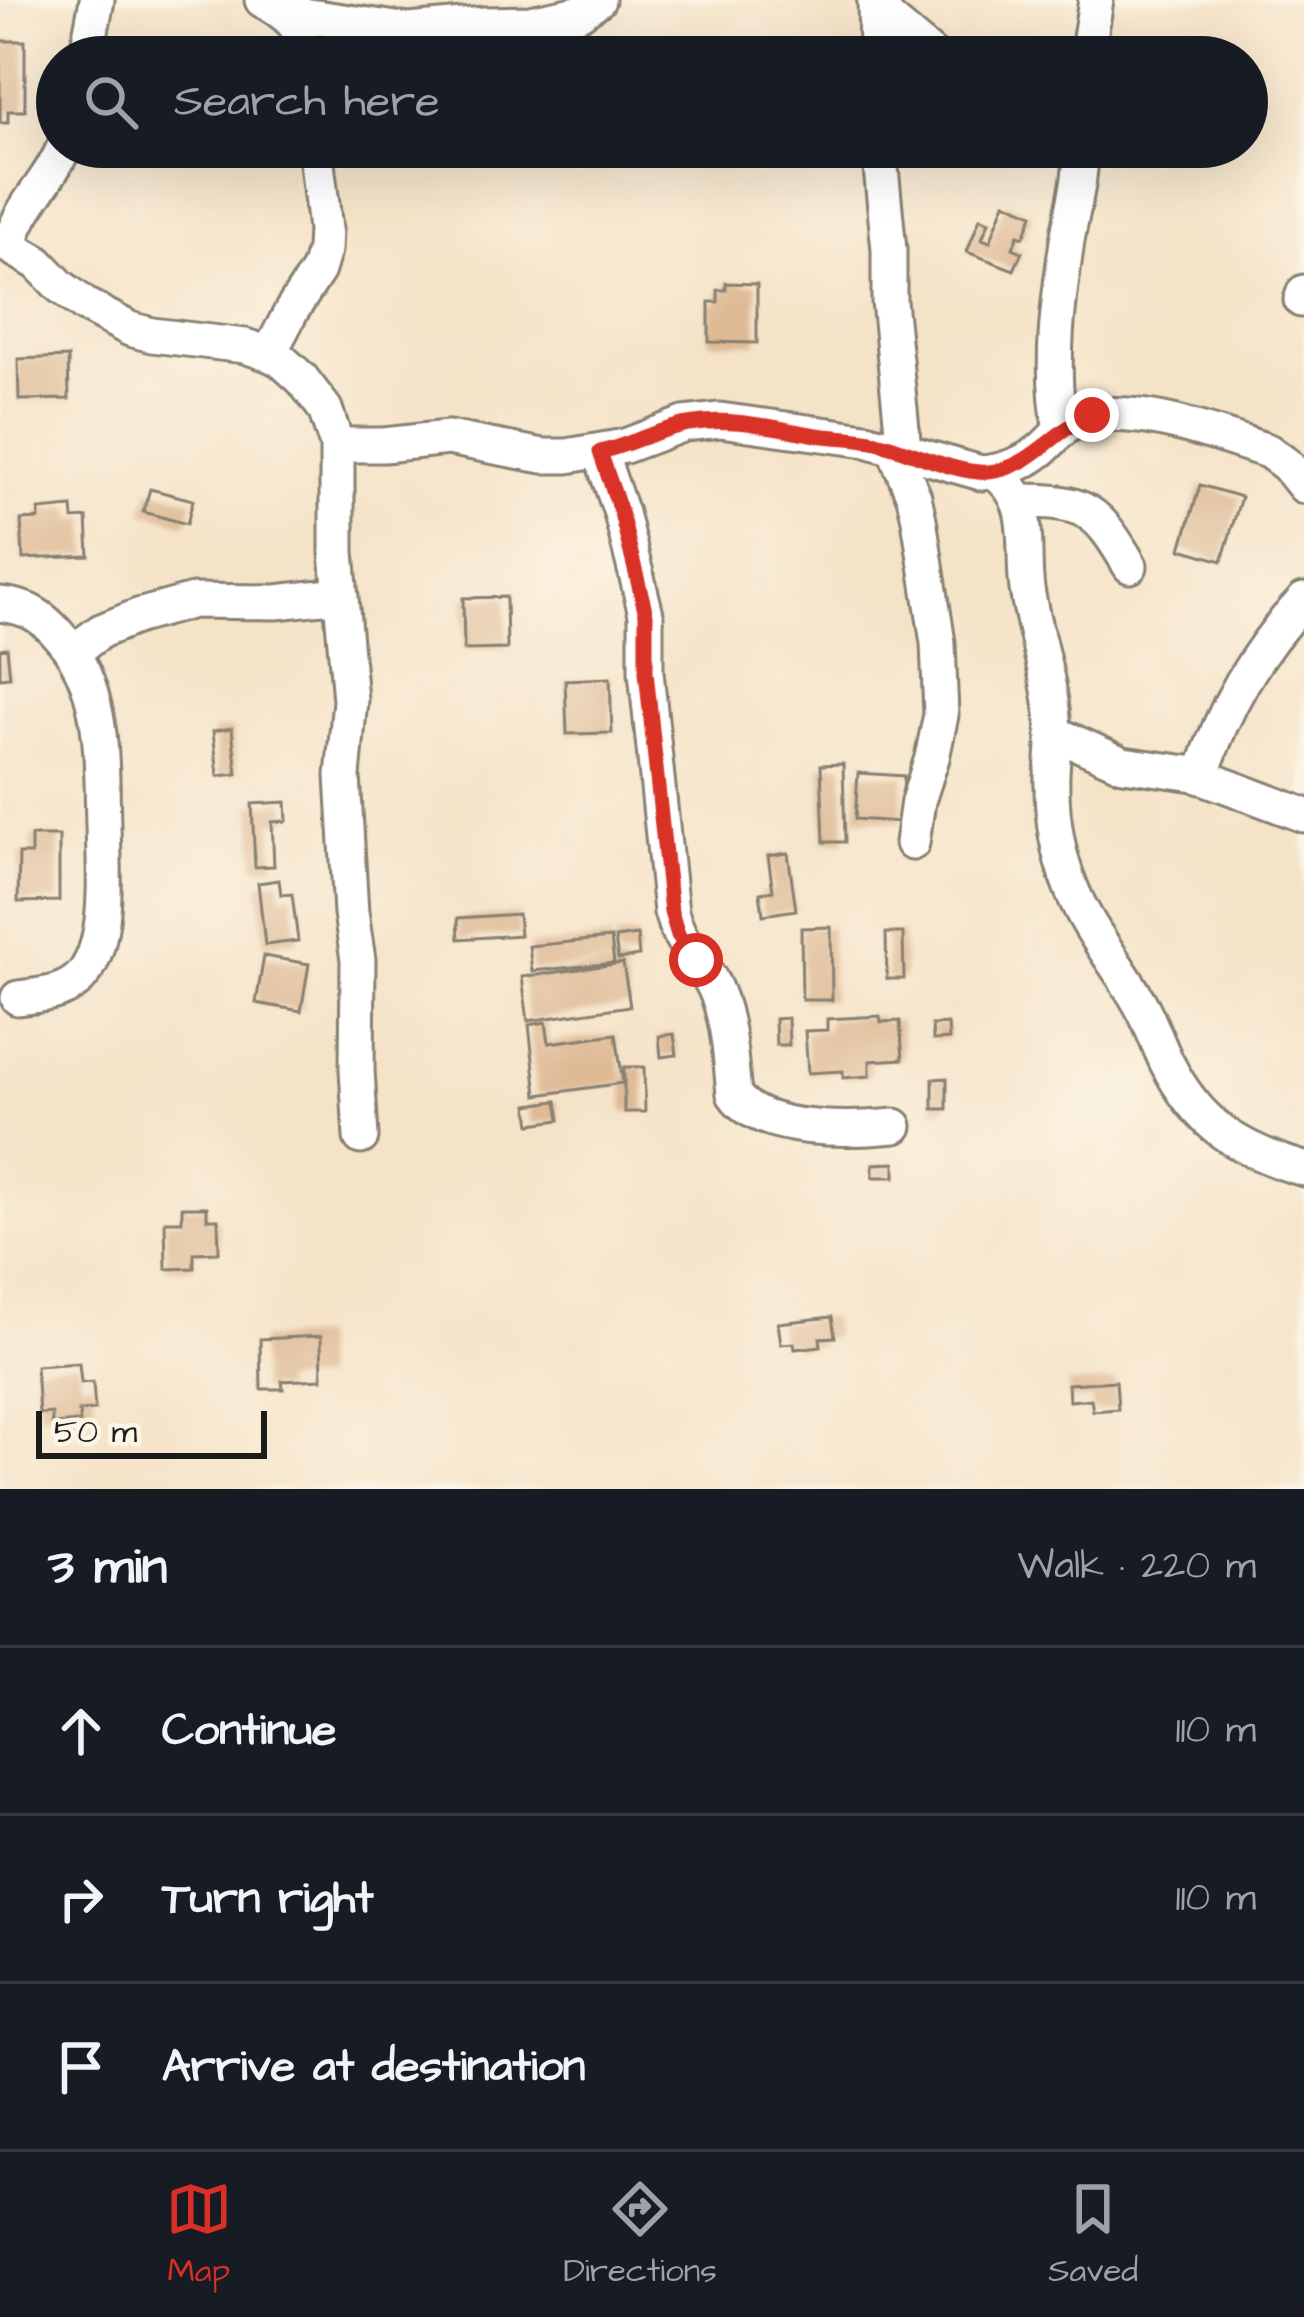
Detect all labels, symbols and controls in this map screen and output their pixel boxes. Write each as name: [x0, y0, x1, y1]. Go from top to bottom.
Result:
search box: [36, 36, 1268, 168]
icon: search: [78, 69, 144, 135]
text: Search here: [174, 71, 440, 133]
route end: [1065, 388, 1119, 442]
route start: [669, 933, 723, 987]
scale bar: [36, 1405, 267, 1458]
text: 50 m: [54, 1409, 137, 1455]
text: 3 min: [48, 1532, 167, 1603]
text: Walk · 220 m: [1017, 1540, 1256, 1594]
icon: ahead: [48, 1698, 114, 1764]
text: Continue: [162, 1700, 336, 1762]
text: 110 m: [1175, 1704, 1256, 1758]
icon: right: [48, 1866, 114, 1932]
text: Turn right: [162, 1868, 374, 1930]
text: 110 m: [1175, 1872, 1256, 1926]
icon: arrive: [48, 2034, 114, 2100]
text: Arrive at destination: [162, 2036, 585, 2098]
tab: Map: [166, 2176, 232, 2294]
tab: Directions: [563, 2176, 717, 2294]
tab: Saved: [1048, 2176, 1138, 2294]

